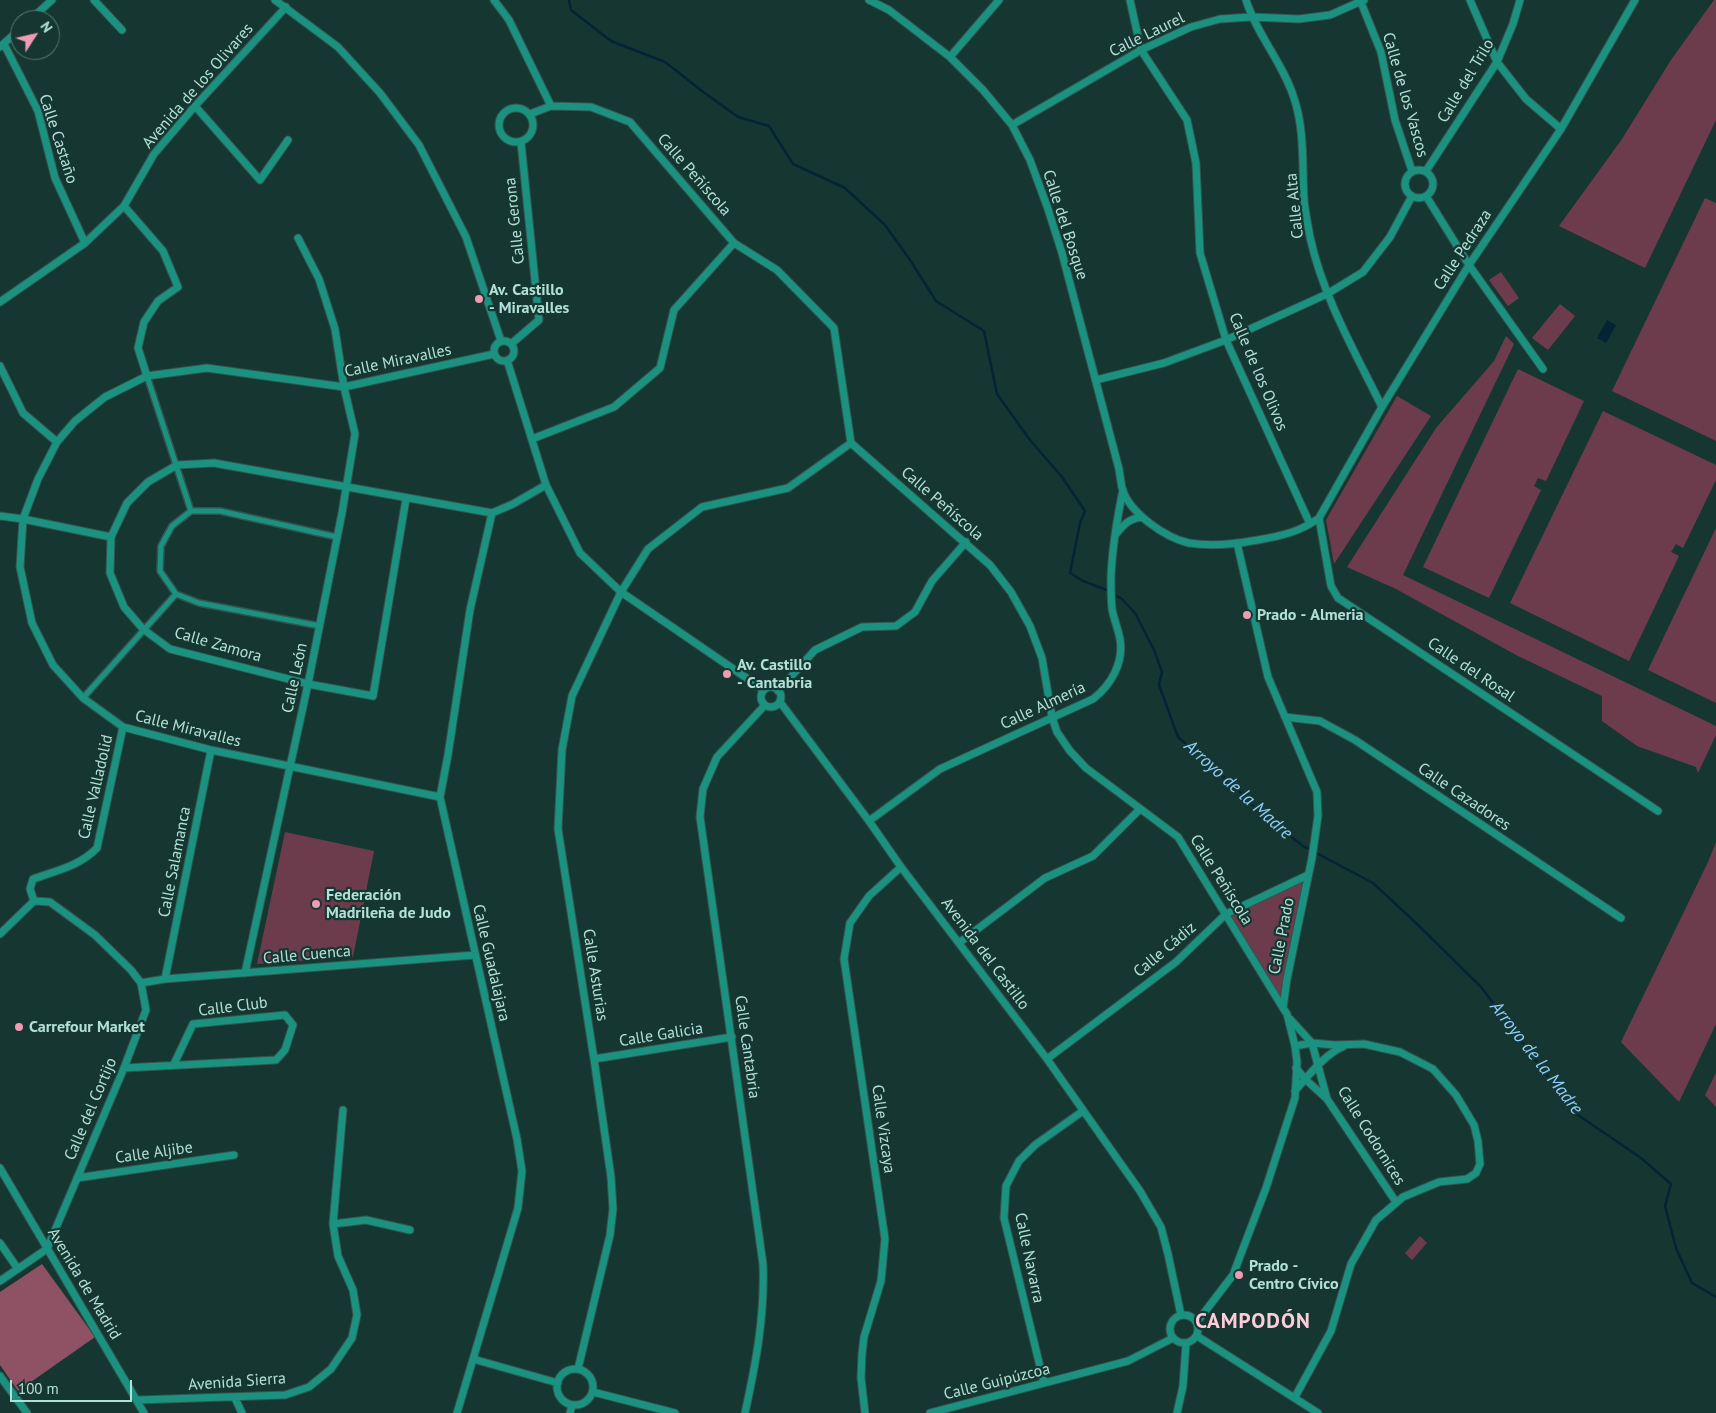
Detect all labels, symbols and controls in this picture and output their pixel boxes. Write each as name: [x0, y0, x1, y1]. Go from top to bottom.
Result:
street label: Calle Laurel: [1106, 9, 1188, 61]
north arrow: [10, 10, 60, 60]
text: N: [36, 18, 56, 36]
street label: Avenida de los Olivares: [138, 20, 258, 152]
street label: Calle de los Vascos: [1378, 30, 1432, 160]
street label: Calle del Trilo: [1433, 36, 1499, 126]
street label: Calle Castaño: [35, 92, 81, 186]
street label: Calle Peñíscola: [653, 130, 735, 220]
street label: Calle del Bosque: [1038, 168, 1092, 282]
street label: Calle Alta: [1282, 172, 1308, 240]
street label: Calle Gerona: [501, 177, 529, 265]
street label: Calle Pedraza: [1430, 206, 1496, 294]
place label: Av. Castillo - Miravalles: [489, 280, 569, 318]
marker: Av. Castillo - Miravalles: [473, 293, 485, 305]
street label: Calle de los Olivos: [1224, 310, 1292, 434]
street label: Calle Miravalles: [343, 340, 453, 382]
street label: Calle Peñíscola: [897, 463, 987, 545]
place label: Prado - Almeria: [1257, 605, 1364, 625]
marker: Prado - Almeria: [1241, 609, 1253, 621]
street label: Calle Zamora: [172, 623, 264, 667]
street label: Calle del Rosal: [1424, 634, 1518, 706]
street label: Calle León: [278, 641, 312, 715]
place label: Av. Castillo - Cantabria: [737, 655, 812, 693]
marker: Av. Castillo - Cantabria: [721, 668, 733, 680]
street label: Calle Almería: [998, 678, 1088, 734]
street label: Calle Miravalles: [133, 707, 243, 751]
street label: Calle Valladolid: [75, 733, 117, 841]
water label: Arroyo de la Madre: [1179, 736, 1297, 844]
street label: Calle Cazadores: [1414, 759, 1514, 835]
street label: Calle Salamanca: [155, 805, 195, 919]
street label: Calle Peñíscola: [1186, 831, 1256, 929]
place label: Federación Madrileña de Judo: [326, 885, 451, 923]
street label: Avenida del Castillo: [937, 894, 1033, 1014]
street label: Calle Prado: [1265, 896, 1299, 976]
marker: Federación Madrileña de Judo: [310, 898, 322, 910]
street label: Calle Guadalajara: [468, 903, 514, 1023]
street label: Calle Cádiz: [1130, 918, 1200, 982]
street label: Calle Asturias: [578, 928, 612, 1022]
street label: Calle Cuenca: [262, 942, 352, 968]
street label: Calle Club: [197, 993, 269, 1021]
street label: Calle Cantabria: [730, 994, 764, 1100]
water label: Arroyo de la Madre: [1485, 997, 1587, 1119]
place label: Carrefour Market: [29, 1017, 145, 1037]
street label: Calle Galicia: [618, 1019, 704, 1051]
marker: Carrefour Market: [13, 1021, 25, 1033]
street label: Calle del Cortijo: [61, 1055, 121, 1163]
street label: Calle Vizcaya: [867, 1083, 899, 1175]
street label: Calle Codornices: [1333, 1083, 1409, 1189]
street label: Calle Aljibe: [114, 1138, 194, 1168]
street label: Calle Navarra: [1010, 1211, 1048, 1305]
street label: Avenida de Madrid: [43, 1225, 125, 1343]
place label: Prado - Centro Cívico: [1249, 1256, 1338, 1294]
marker: Prado - Centro Cívico: [1233, 1269, 1245, 1281]
district label: CAMPODÓN: [1194, 1309, 1312, 1335]
street label: Calle Guipúzcoa: [942, 1360, 1052, 1404]
street label: Avenida Sierra: [187, 1369, 287, 1395]
scale bar: [12, 1370, 135, 1402]
text: 100 m: [18, 1379, 59, 1398]

